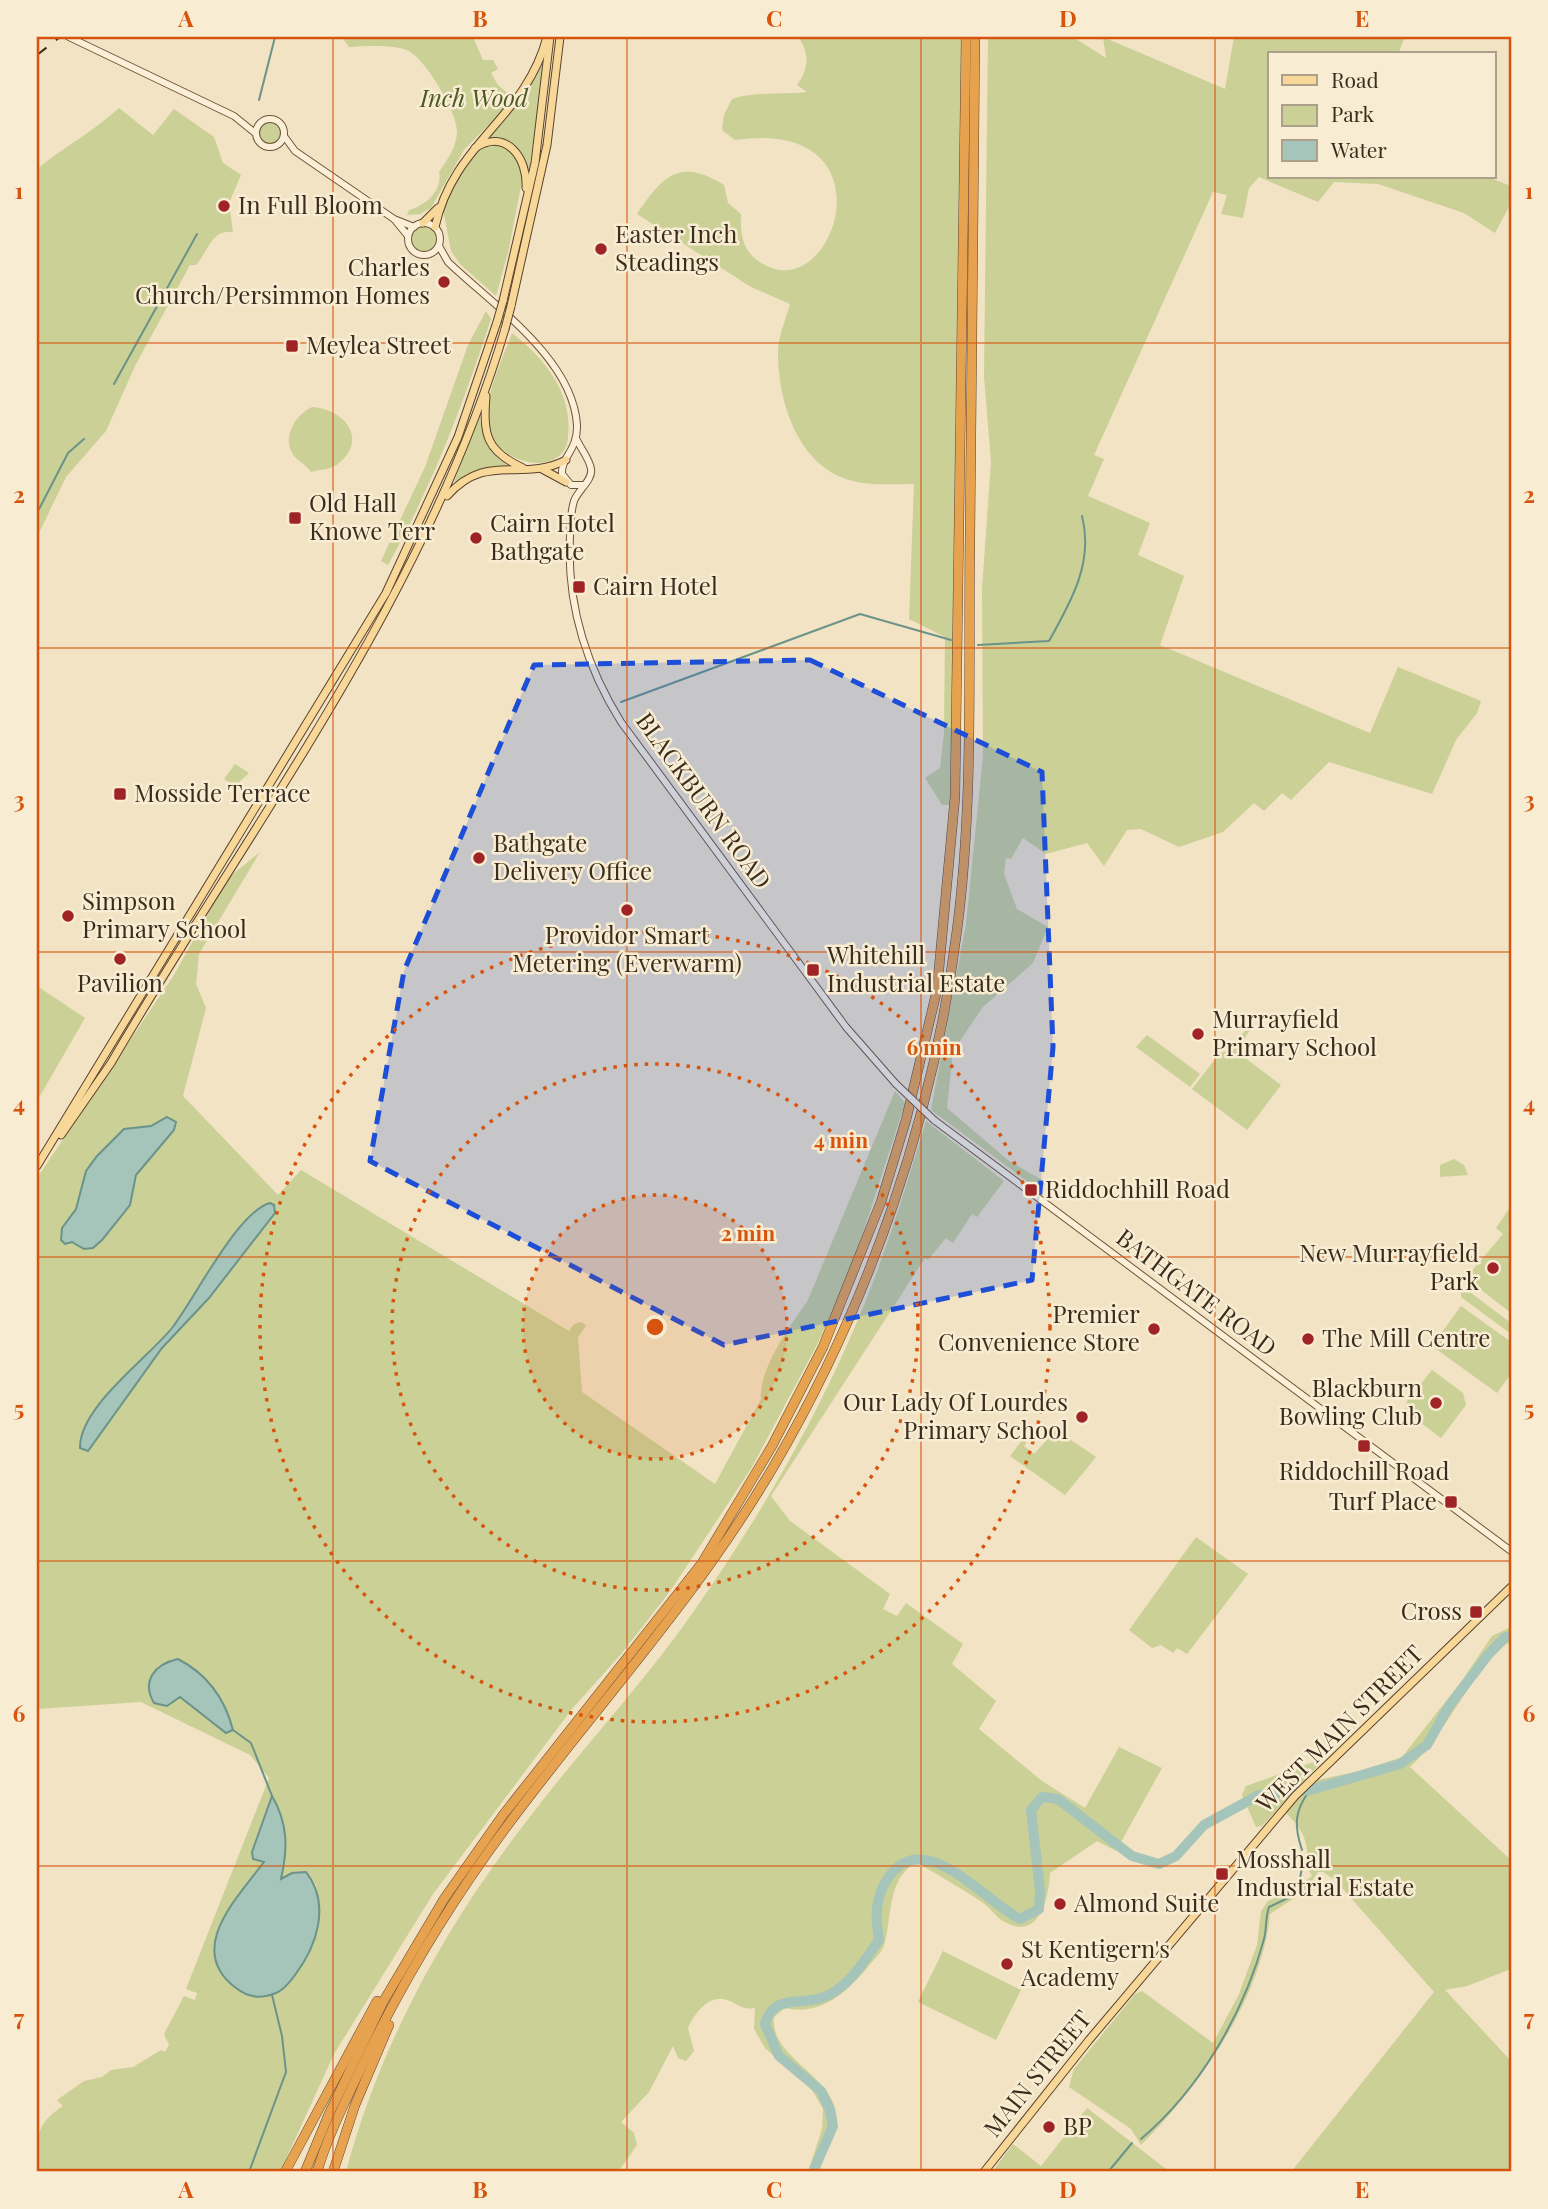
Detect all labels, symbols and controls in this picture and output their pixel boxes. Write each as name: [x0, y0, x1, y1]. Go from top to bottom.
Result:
text: A: [177, 2, 194, 33]
text: B: [472, 2, 488, 33]
text: C: [766, 2, 782, 33]
text: D: [1059, 2, 1077, 33]
text: E: [1355, 2, 1369, 33]
legend: [1268, 52, 1496, 178]
text: Road: [1331, 65, 1379, 93]
park label: Inch Wood: [419, 81, 529, 113]
text: Park: [1331, 99, 1375, 127]
text: Water: [1330, 135, 1387, 163]
text: 1: [15, 174, 24, 205]
text: 1: [1525, 174, 1534, 205]
place label: In Full Bloom: [238, 188, 383, 220]
marker: In Full Bloom: [216, 198, 232, 214]
place label: Easter Inch Steadings: [615, 217, 737, 277]
marker: Easter Inch Steadings: [593, 241, 609, 257]
place label: Charles Church/Persimmon Homes: [135, 250, 430, 310]
marker: Charles Church/Persimmon Homes: [436, 274, 452, 290]
place label: Meylea Street: [306, 328, 451, 360]
marker: Meylea Street: [284, 338, 300, 354]
text: 2: [13, 478, 25, 509]
text: 2: [1523, 478, 1535, 509]
place label: Old Hall Knowe Terr: [309, 486, 436, 546]
place label: Cairn Hotel Bathgate: [490, 506, 615, 566]
marker: Old Hall Knowe Terr: [287, 510, 303, 526]
marker: Cairn Hotel Bathgate: [468, 530, 484, 546]
place label: Cairn Hotel: [593, 569, 718, 601]
marker: Cairn Hotel: [571, 579, 587, 595]
street label: BLACKBURN ROAD: [630, 705, 779, 894]
place label: Mosside Terrace: [134, 776, 311, 808]
text: 3: [13, 783, 25, 814]
text: 3: [1523, 783, 1535, 814]
marker: Mosside Terrace: [112, 786, 128, 802]
place label: Bathgate Delivery Office: [493, 826, 652, 886]
marker: Bathgate Delivery Office: [471, 850, 487, 866]
place label: Simpson Primary School: [82, 884, 247, 944]
marker: Providor Smart Metering (Everwarm): [619, 902, 635, 918]
marker: Simpson Primary School: [60, 908, 76, 924]
place label: Providor Smart Metering (Everwarm): [512, 918, 742, 978]
place label: Whitehill Industrial Estate: [826, 938, 1006, 998]
marker: Pavilion: [112, 951, 128, 967]
marker: Whitehill Industrial Estate: [805, 962, 821, 978]
place label: Pavilion: [77, 966, 163, 998]
place label: Murrayfield Primary School: [1212, 1002, 1377, 1062]
marker: Murrayfield Primary School: [1190, 1026, 1206, 1042]
text: 6 min: [906, 1032, 962, 1060]
text: 4: [13, 1087, 25, 1118]
text: 4: [1523, 1087, 1535, 1118]
text: 4 min: [814, 1125, 868, 1153]
place label: Riddochhill Road: [1045, 1172, 1230, 1204]
marker: Riddochhill Road: [1023, 1182, 1039, 1198]
text: 2 min: [721, 1218, 775, 1246]
street label: BATHGATE ROAD: [1111, 1221, 1284, 1362]
place label: New Murrayfield Park: [1299, 1236, 1480, 1296]
marker: New Murrayfield Park: [1485, 1260, 1501, 1276]
place label: Premier Convenience Store: [938, 1297, 1140, 1357]
centre of rings: [643, 1315, 667, 1339]
marker: Premier Convenience Store: [1146, 1321, 1162, 1337]
place label: The Mill Centre: [1322, 1321, 1490, 1353]
marker: The Mill Centre: [1300, 1331, 1316, 1347]
place label: Blackburn Bowling Club: [1279, 1371, 1422, 1431]
place label: Our Lady Of Lourdes Primary School: [843, 1385, 1068, 1445]
text: 5: [14, 1392, 24, 1423]
text: 5: [1524, 1392, 1534, 1423]
marker: Blackburn Bowling Club: [1428, 1395, 1444, 1411]
marker: Our Lady Of Lourdes Primary School: [1074, 1409, 1090, 1425]
marker: Riddochill Road: [1356, 1438, 1372, 1454]
place label: Riddochill Road: [1279, 1454, 1449, 1486]
place label: Turf Place: [1329, 1484, 1437, 1516]
marker: Turf Place: [1443, 1494, 1459, 1510]
place label: Cross: [1401, 1594, 1462, 1626]
marker: Cross: [1468, 1604, 1484, 1620]
street label: WEST MAIN STREET: [1247, 1637, 1429, 1819]
text: 6: [13, 1697, 26, 1728]
text: 6: [1523, 1697, 1536, 1728]
place label: Mosshall Industrial Estate: [1236, 1842, 1415, 1902]
marker: Mosshall Industrial Estate: [1214, 1866, 1230, 1882]
place label: Almond Suite: [1073, 1886, 1219, 1918]
marker: Almond Suite: [1052, 1896, 1068, 1912]
place label: St Kentigern's Academy: [1020, 1932, 1170, 1992]
marker: St Kentigern's Academy: [999, 1956, 1015, 1972]
text: 7: [14, 2001, 25, 2032]
text: 7: [1524, 2001, 1535, 2032]
street label: MAIN STREET: [976, 2003, 1097, 2143]
place label: BP: [1063, 2109, 1092, 2141]
marker: BP: [1041, 2119, 1057, 2135]
text: A: [177, 2173, 194, 2204]
text: B: [472, 2173, 488, 2204]
text: C: [766, 2173, 782, 2204]
text: D: [1059, 2173, 1077, 2204]
text: E: [1355, 2173, 1369, 2204]

